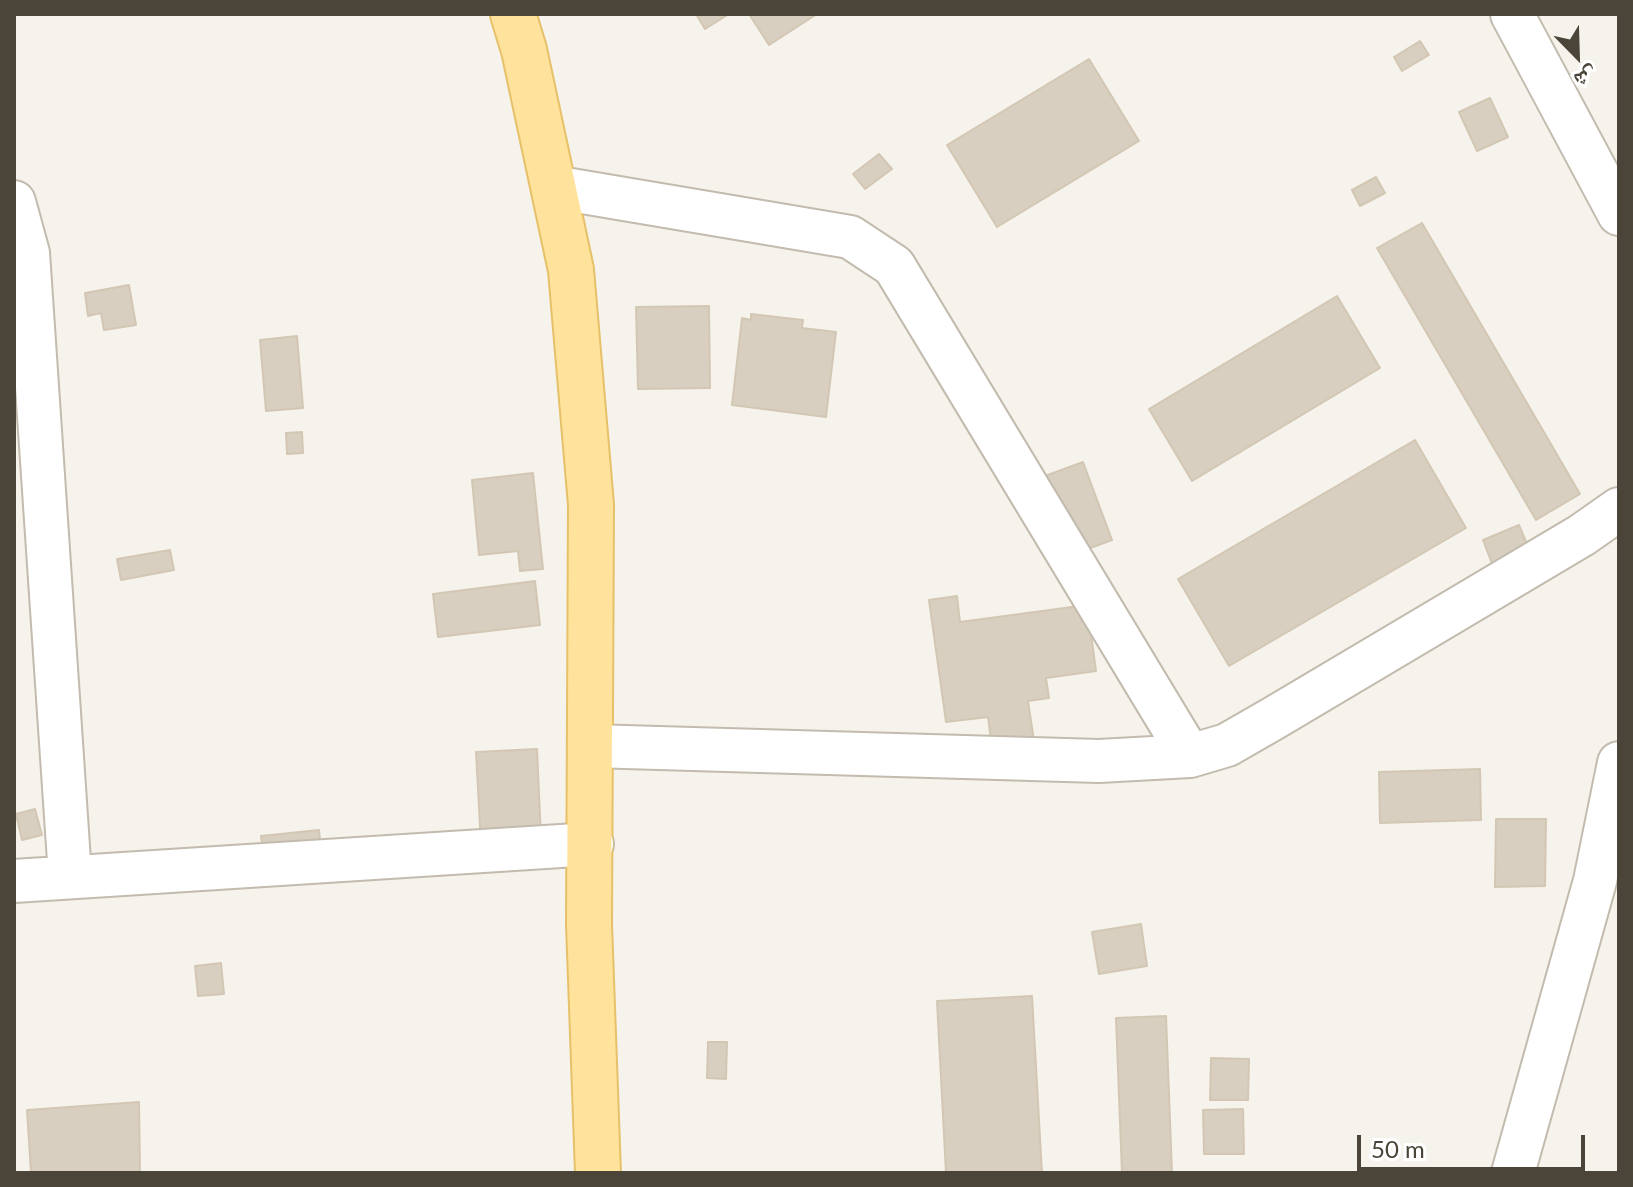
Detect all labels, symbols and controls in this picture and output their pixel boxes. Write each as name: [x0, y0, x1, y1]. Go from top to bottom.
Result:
north arrow: [1537, 16, 1617, 96]
text: ش: [1571, 62, 1603, 96]
scale bar: [1361, 1119, 1589, 1169]
text: 50 m: [1371, 1134, 1425, 1163]

